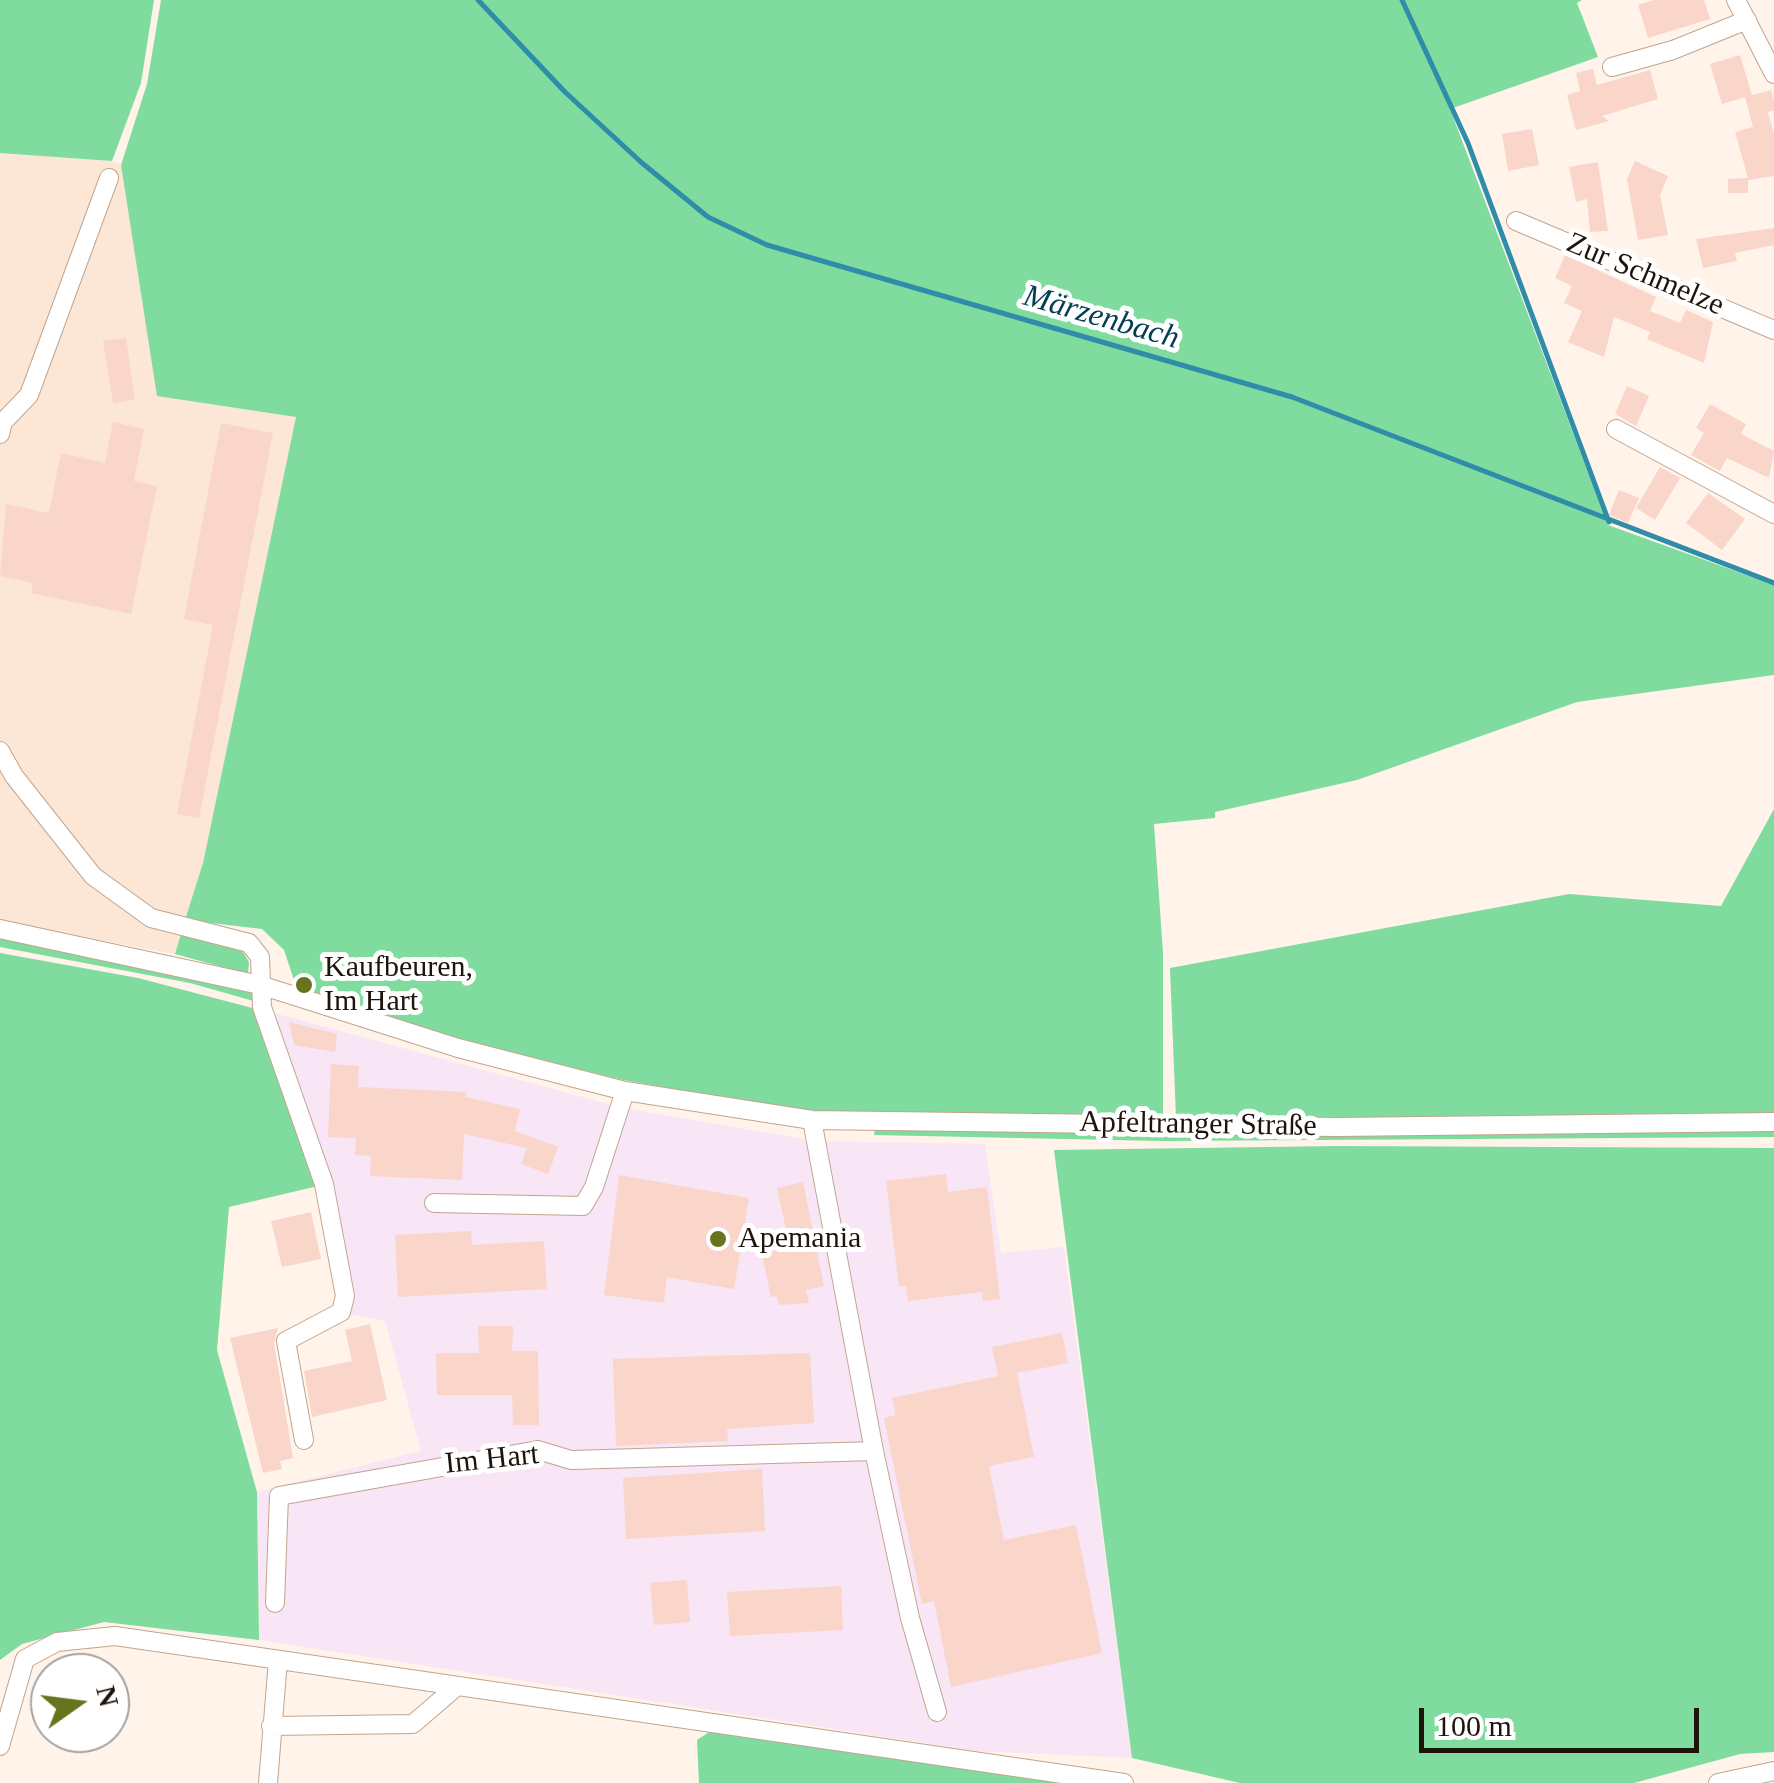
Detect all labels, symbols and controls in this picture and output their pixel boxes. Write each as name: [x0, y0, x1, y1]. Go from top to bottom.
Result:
street label: Zur Schmelze: [1561, 226, 1729, 324]
water label: Märzenbach: [1019, 277, 1183, 359]
place label: Kaufbeuren, Im Hart: [324, 950, 473, 1020]
marker: Kaufbeuren, Im Hart: [293, 974, 315, 996]
street label: Apfeltranger Straße: [1079, 1105, 1317, 1145]
place label: Apemania: [738, 1221, 861, 1257]
marker: Apemania: [707, 1228, 729, 1250]
street label: Im Hart: [443, 1437, 541, 1483]
north arrow: [30, 1653, 130, 1753]
text: N: [90, 1683, 125, 1710]
scale bar: [1424, 1688, 1704, 1750]
text: 100 m: [1436, 1709, 1512, 1742]

